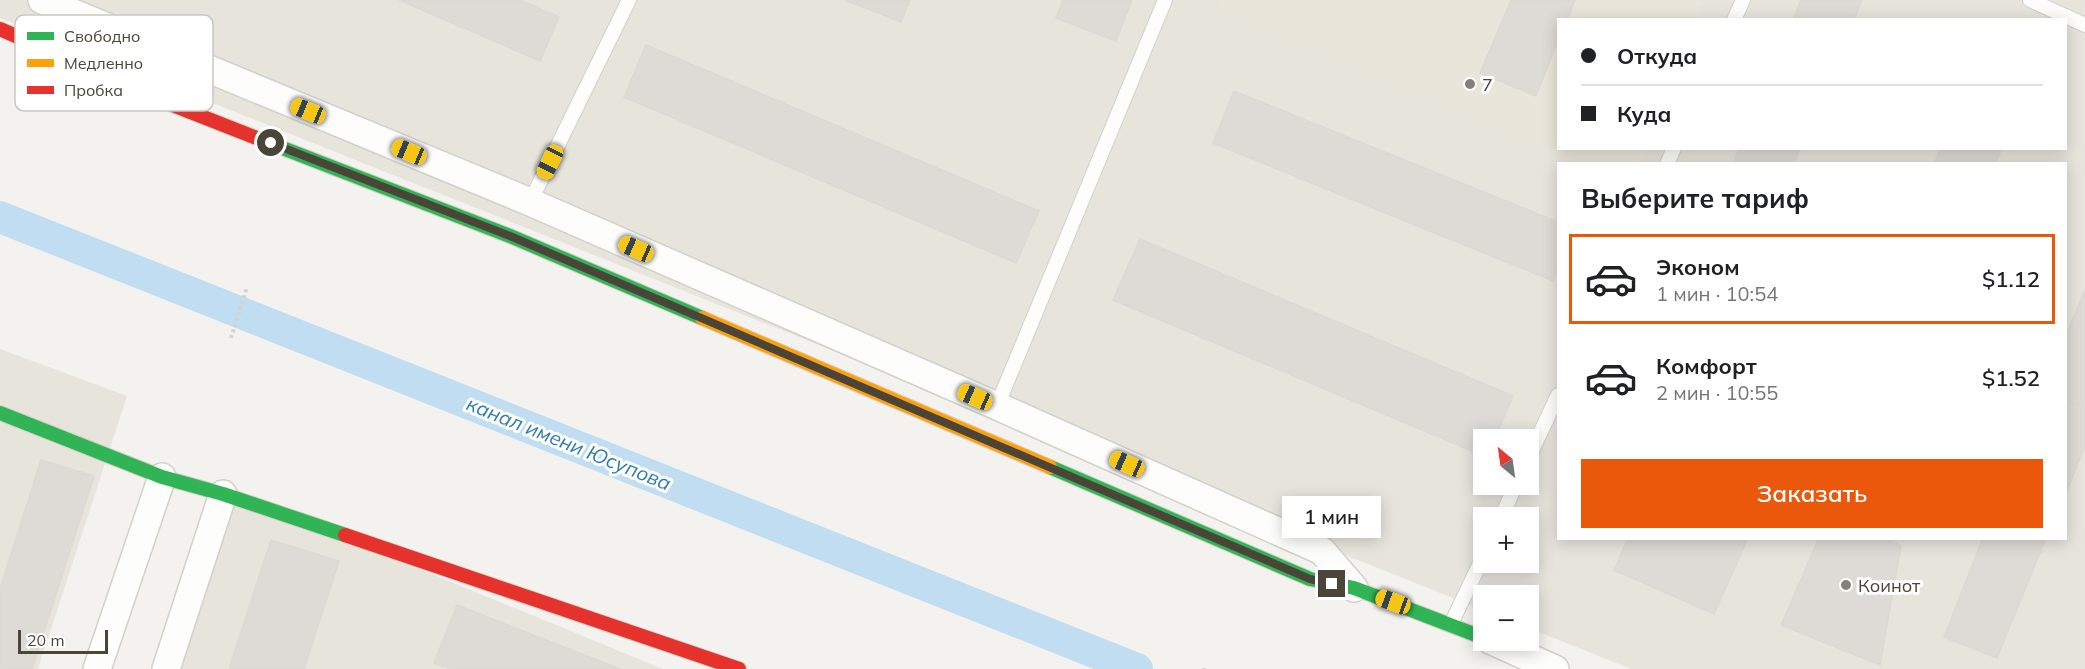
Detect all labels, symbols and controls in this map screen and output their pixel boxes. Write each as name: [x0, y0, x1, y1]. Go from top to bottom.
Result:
legend: [15, 15, 213, 111]
text: Свободно: [64, 26, 140, 46]
text: Откуда: [1617, 42, 1697, 70]
text: Медленно: [64, 53, 143, 73]
place label: 7: [1482, 73, 1493, 96]
marker: 7: [1463, 77, 1477, 91]
text: Пробка: [64, 80, 123, 100]
car: [288, 96, 328, 126]
text: Куда: [1617, 100, 1671, 128]
route start: [257, 129, 284, 156]
car: [389, 137, 429, 167]
car: [534, 142, 566, 182]
text: Выберите тариф: [1581, 181, 1809, 215]
car: [616, 233, 656, 265]
icon: car: [1584, 252, 1638, 306]
text: Эконом: [1656, 253, 1740, 281]
text: $1.12: [1982, 265, 2040, 293]
text: 1 мин · 10:54: [1656, 281, 1778, 306]
icon: car: [1584, 351, 1638, 405]
text: Комфорт: [1656, 352, 1757, 380]
text: $1.52: [1982, 364, 2040, 392]
text: 2 мин · 10:55: [1656, 380, 1778, 405]
car: [955, 381, 995, 413]
water label: канал имени Юсупова: [463, 391, 675, 495]
north arrow: [1473, 429, 1539, 495]
map controls: [1473, 429, 1539, 651]
car: [1107, 448, 1147, 480]
button: Заказать: [1581, 459, 2043, 528]
callout: 1 мин: [1282, 497, 1382, 539]
text: 1 мин: [1304, 504, 1359, 529]
button: +: [1473, 507, 1539, 573]
route end: [1318, 570, 1345, 597]
place label: Коинот: [1858, 574, 1921, 597]
marker: Коинот: [1839, 578, 1853, 592]
button: −: [1473, 585, 1539, 651]
car: [1373, 587, 1413, 617]
scale bar: [18, 627, 108, 654]
text: 20 m: [27, 630, 64, 650]

